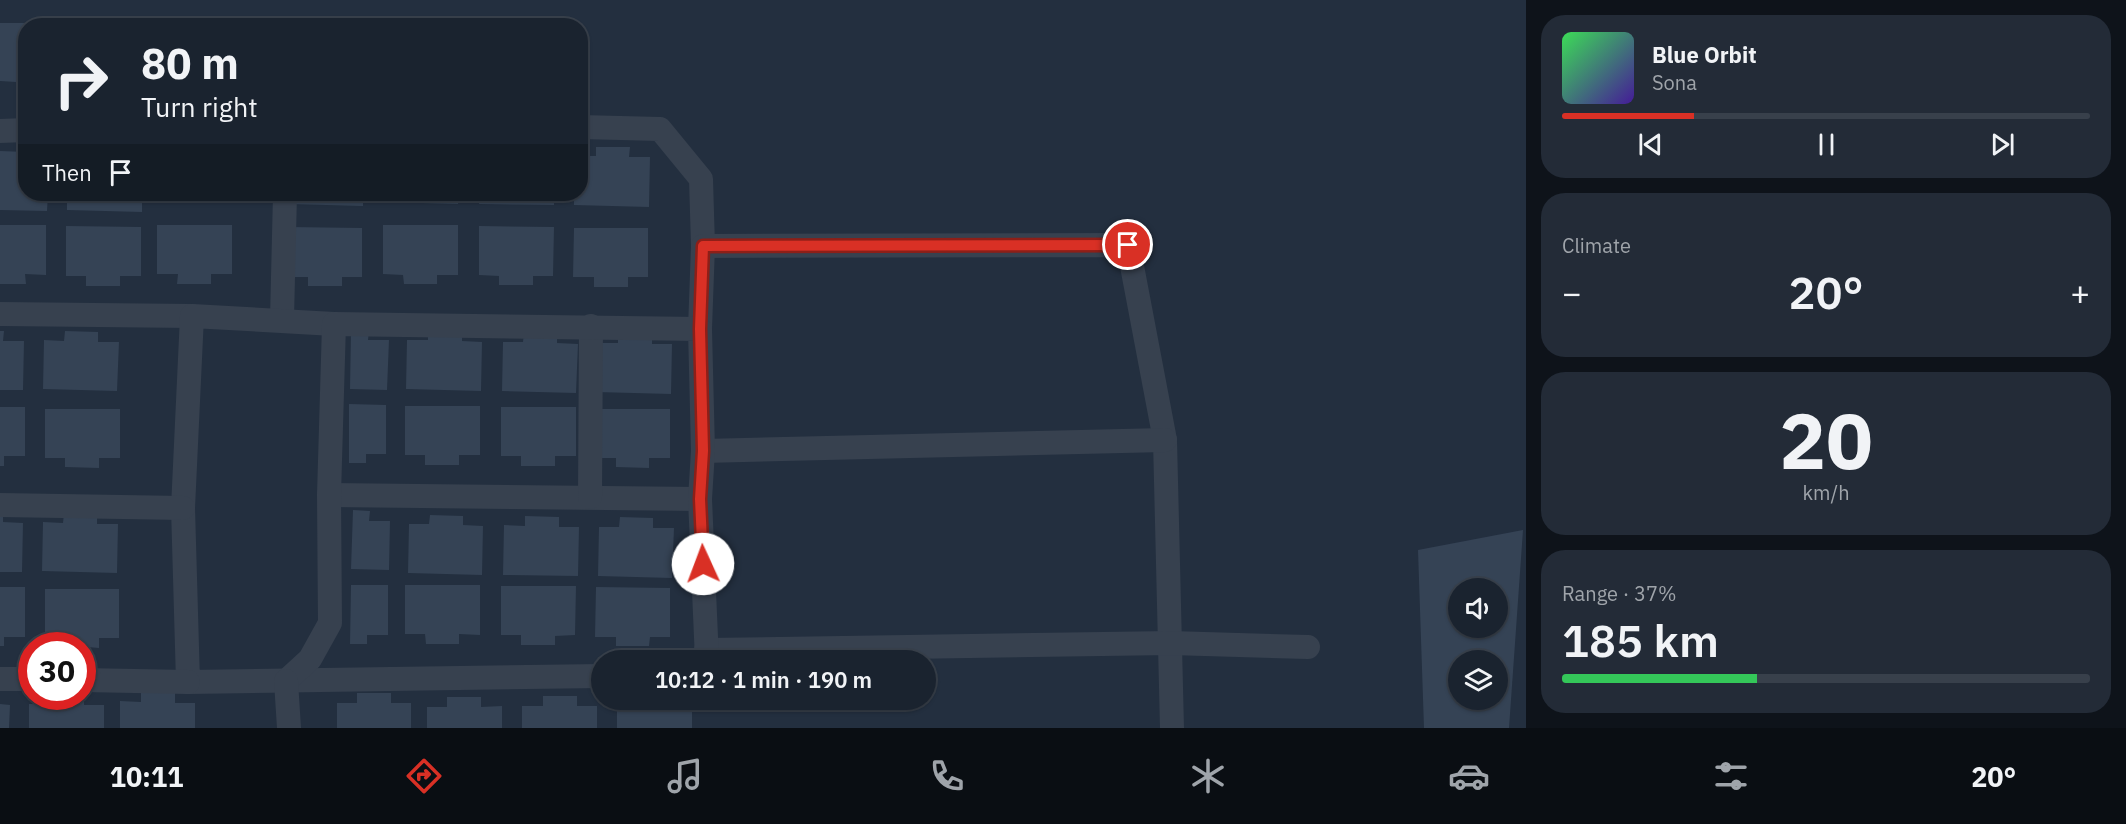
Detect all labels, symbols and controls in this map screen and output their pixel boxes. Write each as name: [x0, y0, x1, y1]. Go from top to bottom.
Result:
text: 80 m: [141, 36, 239, 91]
text: Blue Orbit: [1652, 40, 1757, 69]
icon: right: [42, 42, 120, 120]
text: Sona: [1652, 69, 1697, 96]
text: Turn right: [141, 89, 258, 124]
icon: previous: [1634, 128, 1667, 161]
icon: pause: [1810, 128, 1843, 161]
icon: next: [1986, 128, 2019, 161]
icon: arrive: [104, 156, 137, 189]
text: Then: [42, 158, 92, 187]
pin: [1102, 219, 1153, 270]
icon: arrive: [1111, 228, 1144, 261]
text: Climate: [1562, 232, 1631, 259]
text: 20°: [1788, 263, 1864, 321]
text: −: [1562, 271, 1582, 314]
text: +: [2070, 271, 2090, 314]
text: 20: [1779, 389, 1873, 490]
text: km/h: [1802, 479, 1850, 506]
position arrow: [671, 532, 735, 596]
map controls: [1448, 578, 1508, 710]
button: sound: [1448, 578, 1508, 638]
text: Range · 37%: [1562, 580, 1677, 607]
text: 185 km: [1562, 611, 1719, 669]
speed limit sign: 30: [18, 632, 96, 710]
button: layers: [1448, 650, 1508, 710]
text: 10:12 · 1 min · 190 m: [655, 665, 872, 694]
icon: directions: [403, 755, 445, 797]
icon: music: [664, 755, 706, 797]
icon: phone: [926, 755, 968, 797]
icon: climate: [1187, 755, 1229, 797]
icon: car: [1448, 755, 1490, 797]
icon: filters: [1710, 755, 1752, 797]
text: 10:11: [110, 759, 183, 794]
text: 20°: [1971, 759, 2016, 794]

